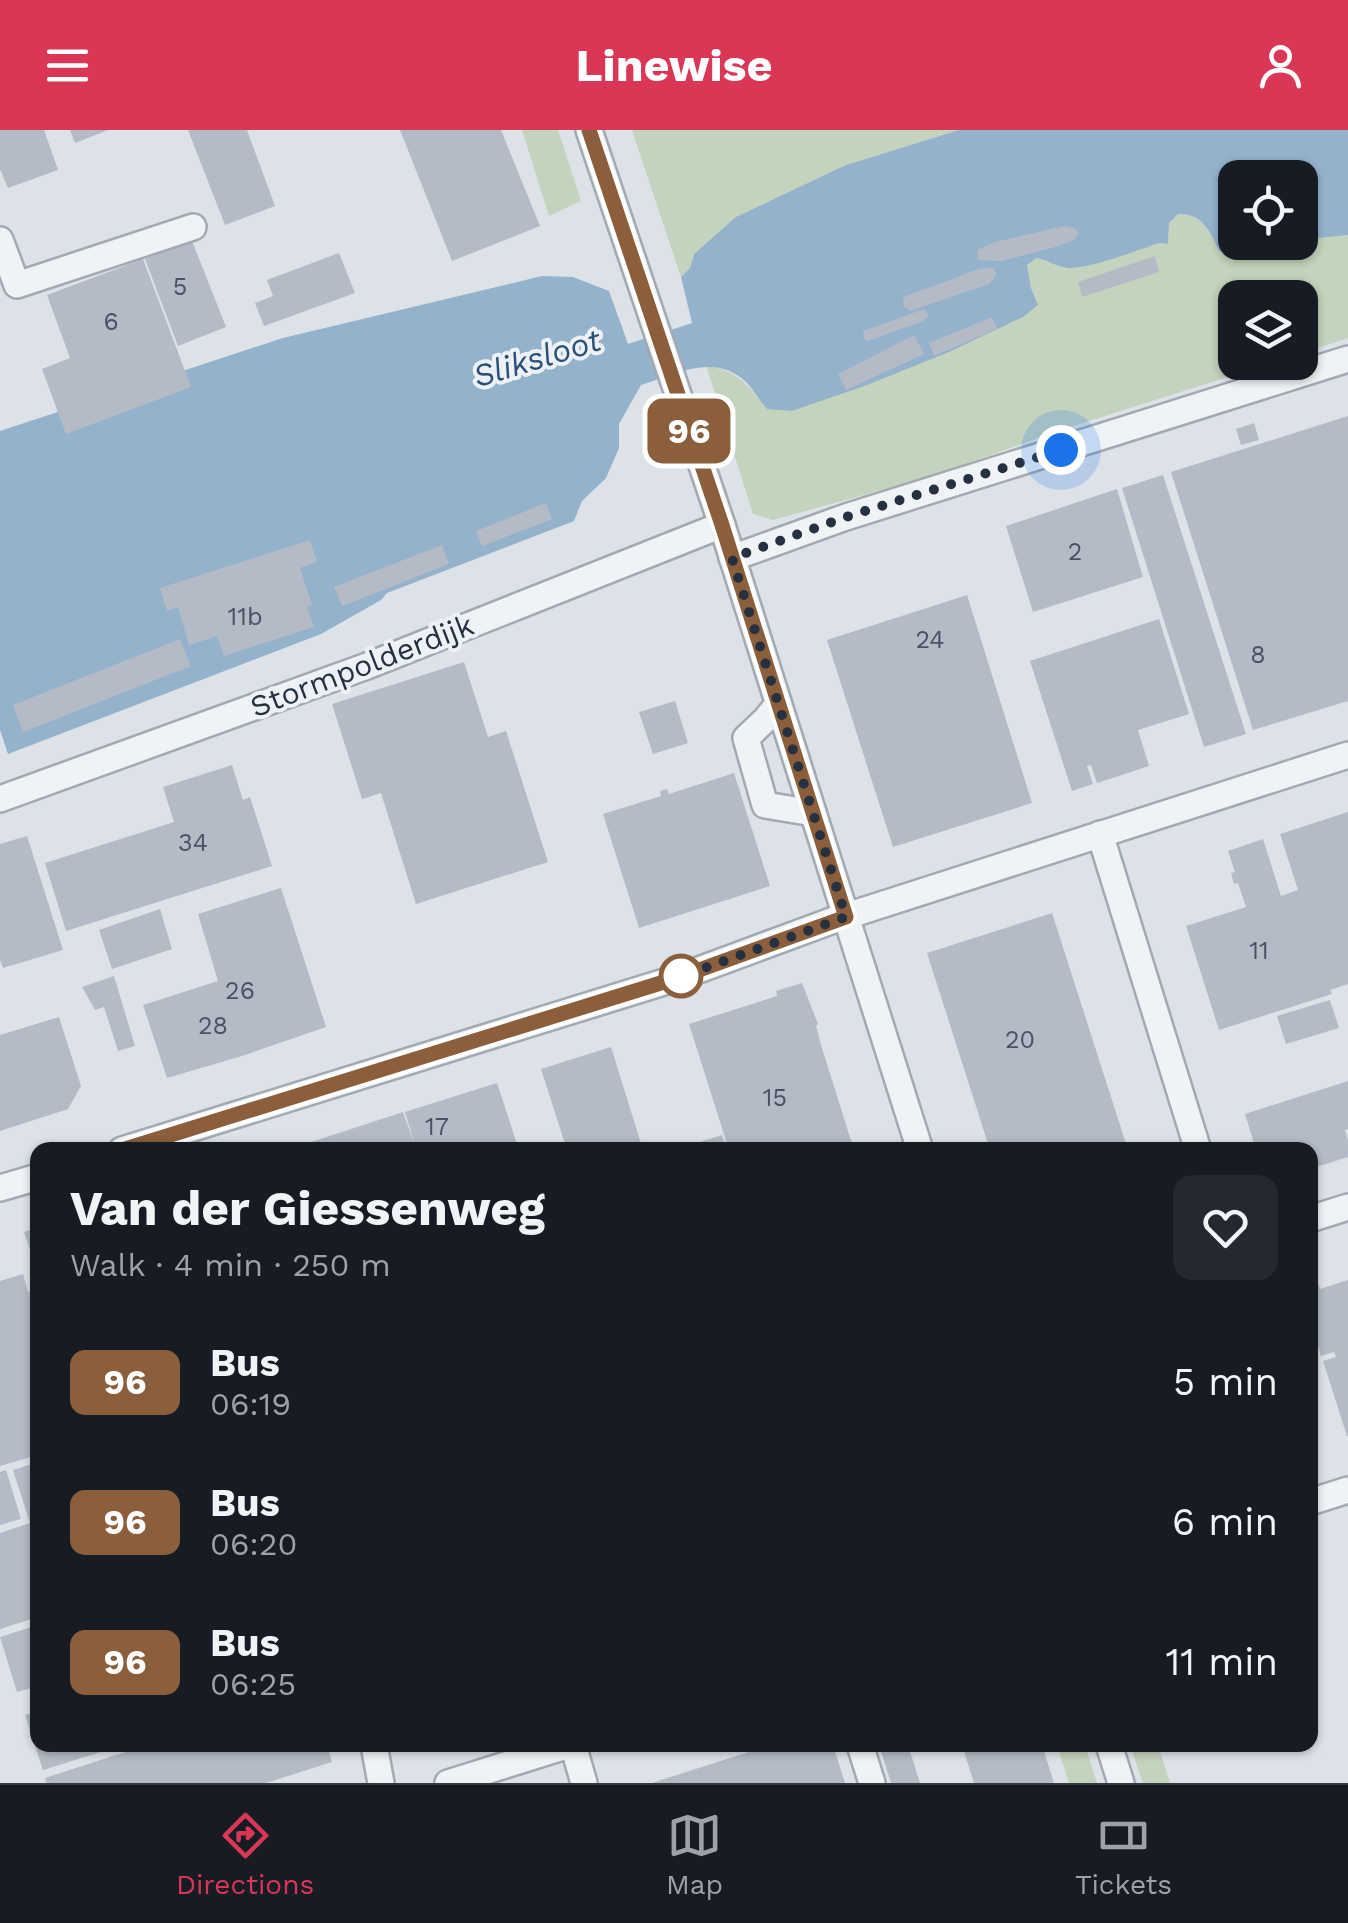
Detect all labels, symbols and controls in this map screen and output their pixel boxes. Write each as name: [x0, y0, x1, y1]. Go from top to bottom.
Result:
icon: menu: [40, 38, 95, 93]
icon: person: [1253, 38, 1308, 93]
text: Linewise: [576, 39, 773, 92]
map controls: [1218, 160, 1318, 380]
button: locate: [1218, 160, 1318, 260]
house number: 5: [173, 272, 187, 301]
button: layers: [1218, 280, 1318, 380]
house number: 6: [103, 307, 119, 336]
water label: Sliksloot: [469, 320, 607, 395]
line badge: 96: [644, 398, 734, 464]
text: 96: [667, 410, 711, 452]
your location: [1036, 425, 1086, 475]
house number: 2: [1068, 537, 1082, 566]
house number: 11b: [227, 602, 263, 631]
street label: Stormpolderdijk: [245, 607, 478, 724]
house number: 24: [915, 625, 945, 654]
house number: 8: [1250, 640, 1266, 669]
house number: 34: [178, 828, 208, 857]
house number: 11: [1249, 936, 1269, 965]
unlabelled marker: [660, 955, 702, 997]
house number: 26: [225, 976, 255, 1005]
house number: 28: [198, 1011, 228, 1040]
house number: 20: [1005, 1025, 1035, 1054]
house number: 15: [763, 1083, 787, 1112]
house number: 17: [425, 1112, 449, 1141]
button: heart: [1173, 1175, 1278, 1280]
text: Van der Giessenweg: [70, 1180, 545, 1237]
text: Walk · 4 min · 250 m: [70, 1246, 391, 1284]
text: Bus: [210, 1341, 280, 1385]
text: 5 min: [1173, 1360, 1278, 1404]
text: 96: [103, 1361, 147, 1403]
text: 06:19: [210, 1385, 291, 1423]
text: Bus: [210, 1481, 280, 1525]
text: 6 min: [1172, 1500, 1278, 1544]
text: 96: [103, 1501, 147, 1543]
text: 06:20: [210, 1525, 297, 1563]
text: Bus: [210, 1621, 280, 1665]
text: 11 min: [1166, 1640, 1278, 1684]
text: 96: [103, 1641, 147, 1683]
text: 06:25: [210, 1665, 296, 1703]
tab: Directions: [176, 1808, 314, 1901]
tab: Map: [666, 1808, 723, 1901]
tab: Tickets: [1075, 1808, 1172, 1901]

